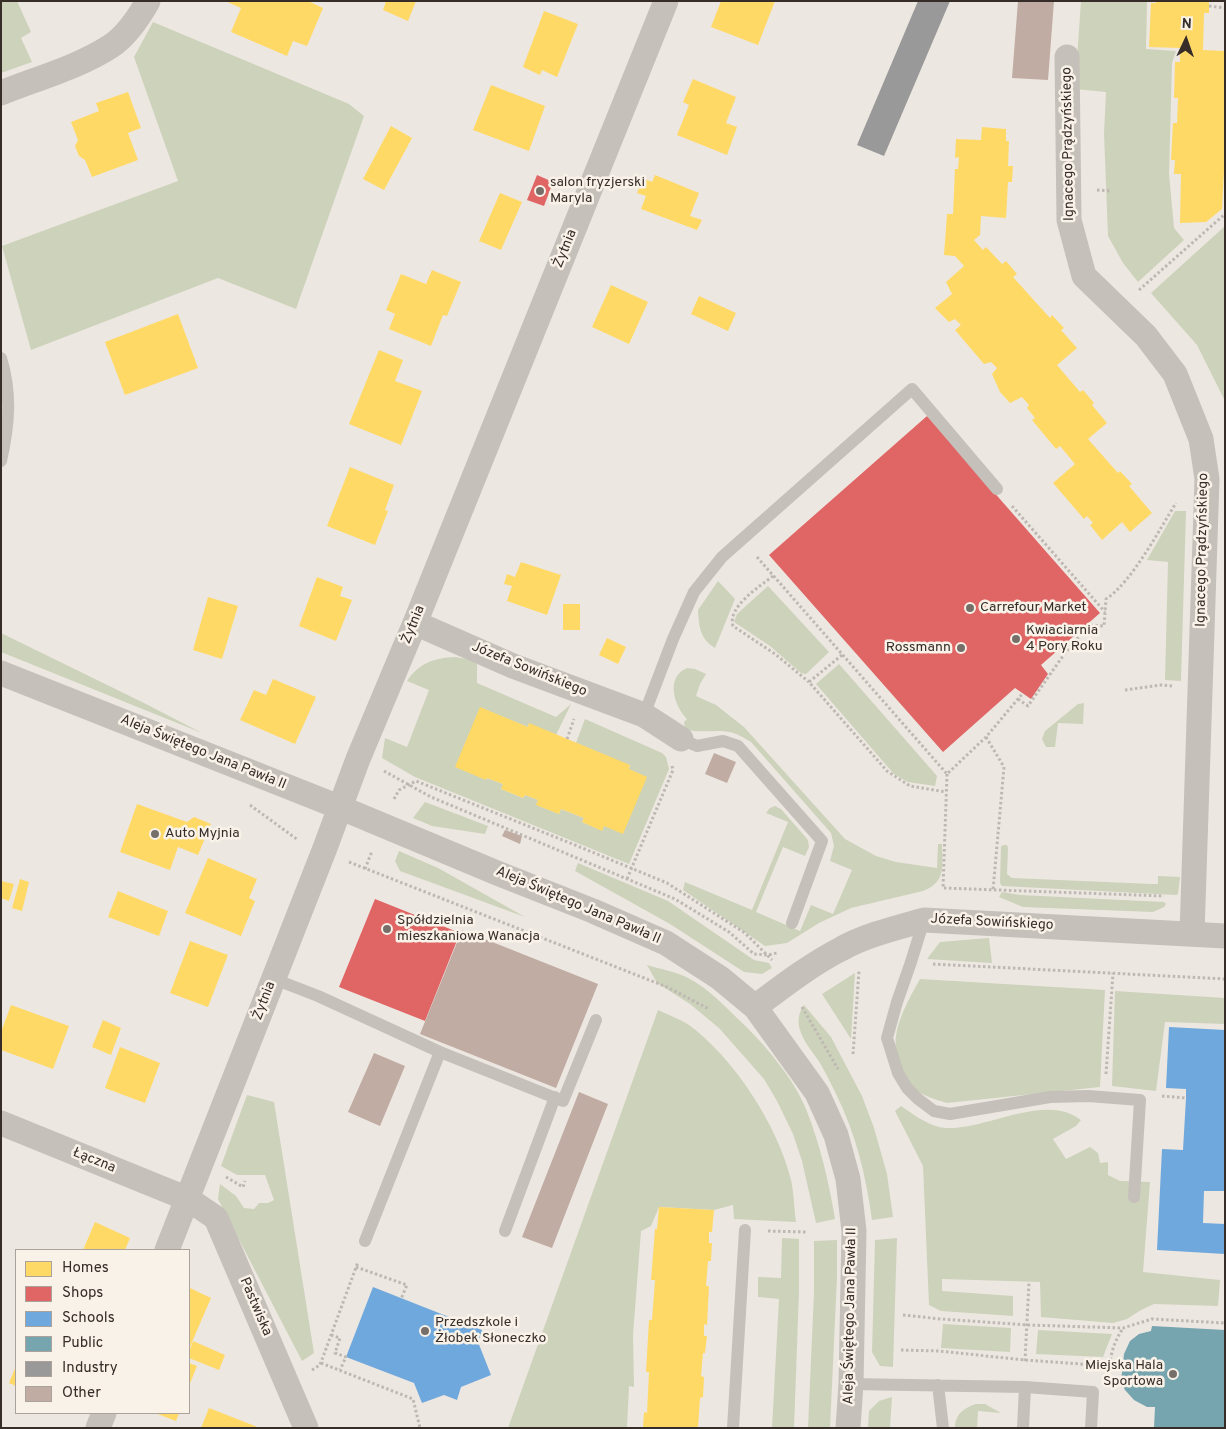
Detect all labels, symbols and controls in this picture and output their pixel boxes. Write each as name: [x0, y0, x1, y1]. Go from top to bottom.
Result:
north arrow: [1161, 15, 1211, 65]
text: N: [1181, 16, 1192, 33]
street label: Ignacego Prądzyńskiego: [1059, 67, 1079, 221]
place label: salon fryzjerski Maryla: [550, 175, 645, 208]
marker: salon fryzjerski Maryla: [534, 185, 546, 197]
street label: Żytnia: [551, 227, 581, 271]
street label: Ignacego Prądzyńskiego: [1193, 473, 1213, 627]
place label: Carrefour Market: [980, 600, 1087, 616]
marker: Carrefour Market: [964, 602, 976, 614]
street label: Żytnia: [399, 603, 429, 647]
place label: Kwiaciarnia 4 Pory Roku: [1026, 623, 1103, 656]
marker: Kwiaciarnia 4 Pory Roku: [1010, 633, 1022, 645]
street label: Józefa Sowińskiego: [469, 639, 589, 701]
place label: Rossmann: [886, 640, 951, 656]
marker: Rossmann: [955, 642, 967, 654]
street label: Aleja Świętego Jana Pawła II: [118, 712, 288, 794]
place label: Auto Myjnia: [165, 826, 240, 842]
marker: Auto Myjnia: [149, 828, 161, 840]
street label: Aleja Świętego Jana Pawła II: [493, 864, 663, 948]
street label: Józefa Sowińskiego: [930, 911, 1054, 935]
place label: Spółdzielnia mieszkaniowa Wanacja: [397, 913, 540, 946]
marker: Spółdzielnia mieszkaniowa Wanacja: [381, 923, 393, 935]
street label: Żytnia: [250, 979, 280, 1023]
street label: Łączna: [70, 1145, 118, 1177]
street label: Aleja Świętego Jana Pawła II: [841, 1227, 861, 1405]
legend: [15, 1249, 190, 1414]
text: Homes: [62, 1259, 109, 1278]
street label: Pastwiska: [235, 1275, 275, 1339]
text: Shops: [62, 1284, 103, 1303]
text: Schools: [62, 1309, 115, 1328]
place label: Przedszkole i Żłobek Słoneczko: [435, 1315, 546, 1348]
marker: Przedszkole i Żłobek Słoneczko: [419, 1325, 431, 1337]
text: Public: [62, 1334, 103, 1353]
place label: Miejska Hala Sportowa: [1085, 1358, 1163, 1390]
text: Industry: [62, 1359, 118, 1378]
marker: Miejska Hala Sportowa: [1167, 1368, 1179, 1380]
text: Other: [62, 1384, 101, 1403]

